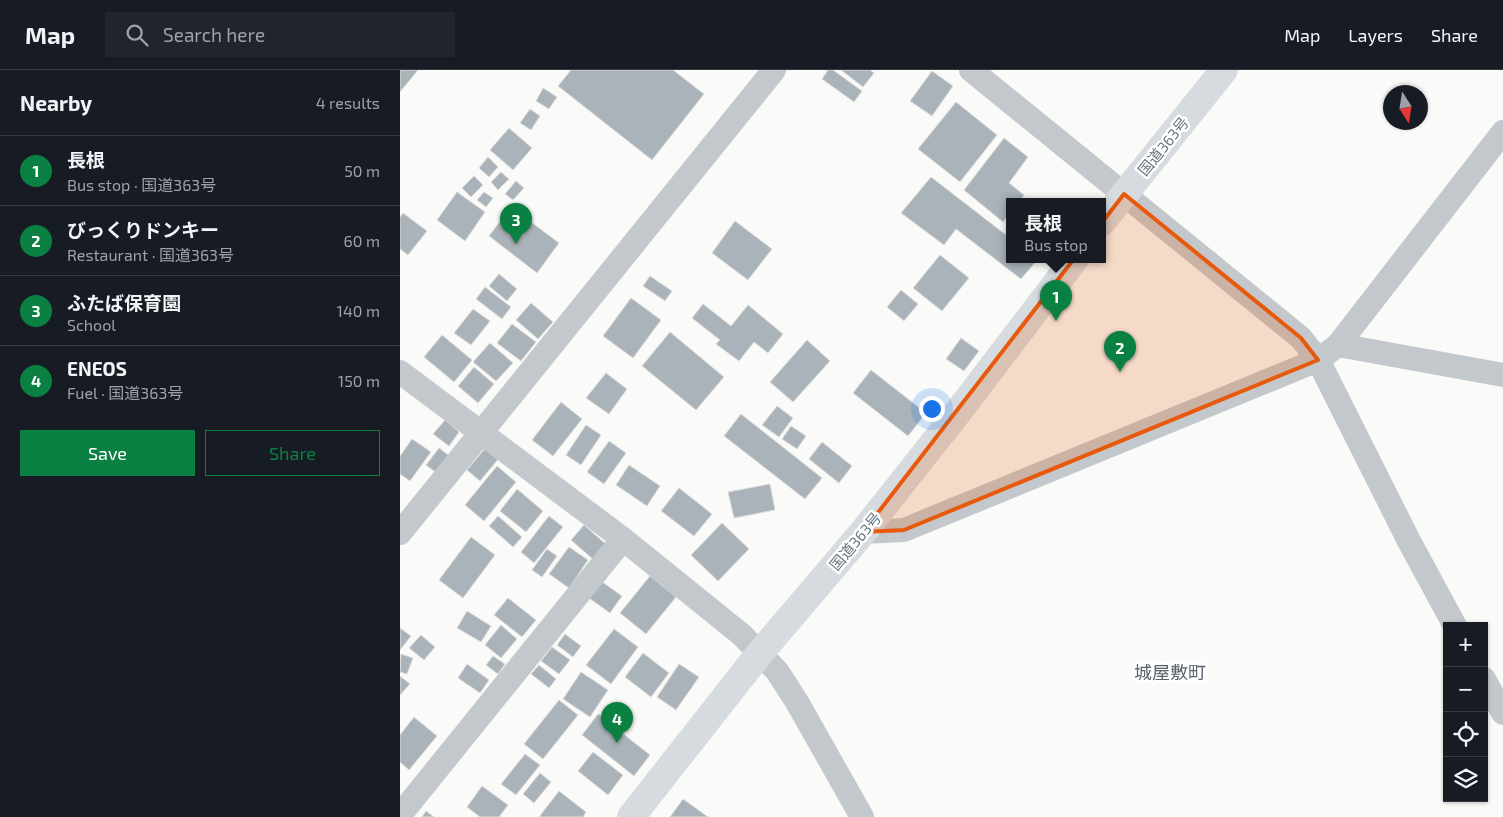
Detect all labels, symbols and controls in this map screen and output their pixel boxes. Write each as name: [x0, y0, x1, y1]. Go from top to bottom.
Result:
search box: [105, 12, 455, 57]
text: Map: [25, 20, 75, 49]
icon: search: [123, 21, 151, 49]
text: Search here: [163, 23, 265, 46]
text: Map: [1284, 24, 1320, 46]
text: Layers: [1348, 24, 1403, 46]
text: Share: [1431, 24, 1478, 46]
north arrow: [1383, 85, 1428, 130]
text: Nearby: [20, 90, 92, 115]
text: 4 results: [316, 93, 380, 112]
street label: 国道363号: [1134, 113, 1192, 179]
text: 長根: [67, 148, 105, 171]
text: 1: [33, 161, 39, 180]
text: 50 m: [344, 161, 380, 180]
text: Bus stop · 国道363号: [67, 175, 216, 194]
popup: [1006, 198, 1106, 263]
pin: 3: [500, 203, 532, 244]
text: 長根: [1024, 211, 1062, 234]
text: びっくりドンキー: [67, 218, 219, 241]
text: 2: [31, 231, 41, 250]
text: 60 m: [344, 231, 380, 250]
text: Bus stop: [1024, 235, 1088, 254]
text: Restaurant · 国道363号: [67, 245, 234, 264]
pin: 1: [1040, 280, 1072, 321]
text: ふたば保育園: [67, 291, 181, 314]
text: 3: [31, 301, 41, 320]
text: 140 m: [337, 301, 380, 320]
text: School: [67, 315, 116, 334]
pin: 2: [1104, 331, 1136, 372]
text: ENEOS: [67, 357, 127, 380]
text: 4: [31, 371, 41, 390]
text: 150 m: [338, 371, 380, 390]
text: Fuel · 国道363号: [67, 383, 183, 402]
your location: [919, 396, 945, 422]
button: Save: [20, 430, 195, 476]
button: Share: [205, 430, 380, 476]
street label: 国道363号: [826, 508, 884, 574]
map controls: [1443, 622, 1488, 802]
button: +: [1443, 622, 1488, 667]
district label: 城屋敷町: [1134, 661, 1206, 683]
button: −: [1443, 667, 1488, 712]
pin: 4: [601, 702, 633, 743]
button: locate: [1443, 712, 1488, 757]
button: layers: [1443, 757, 1488, 802]

